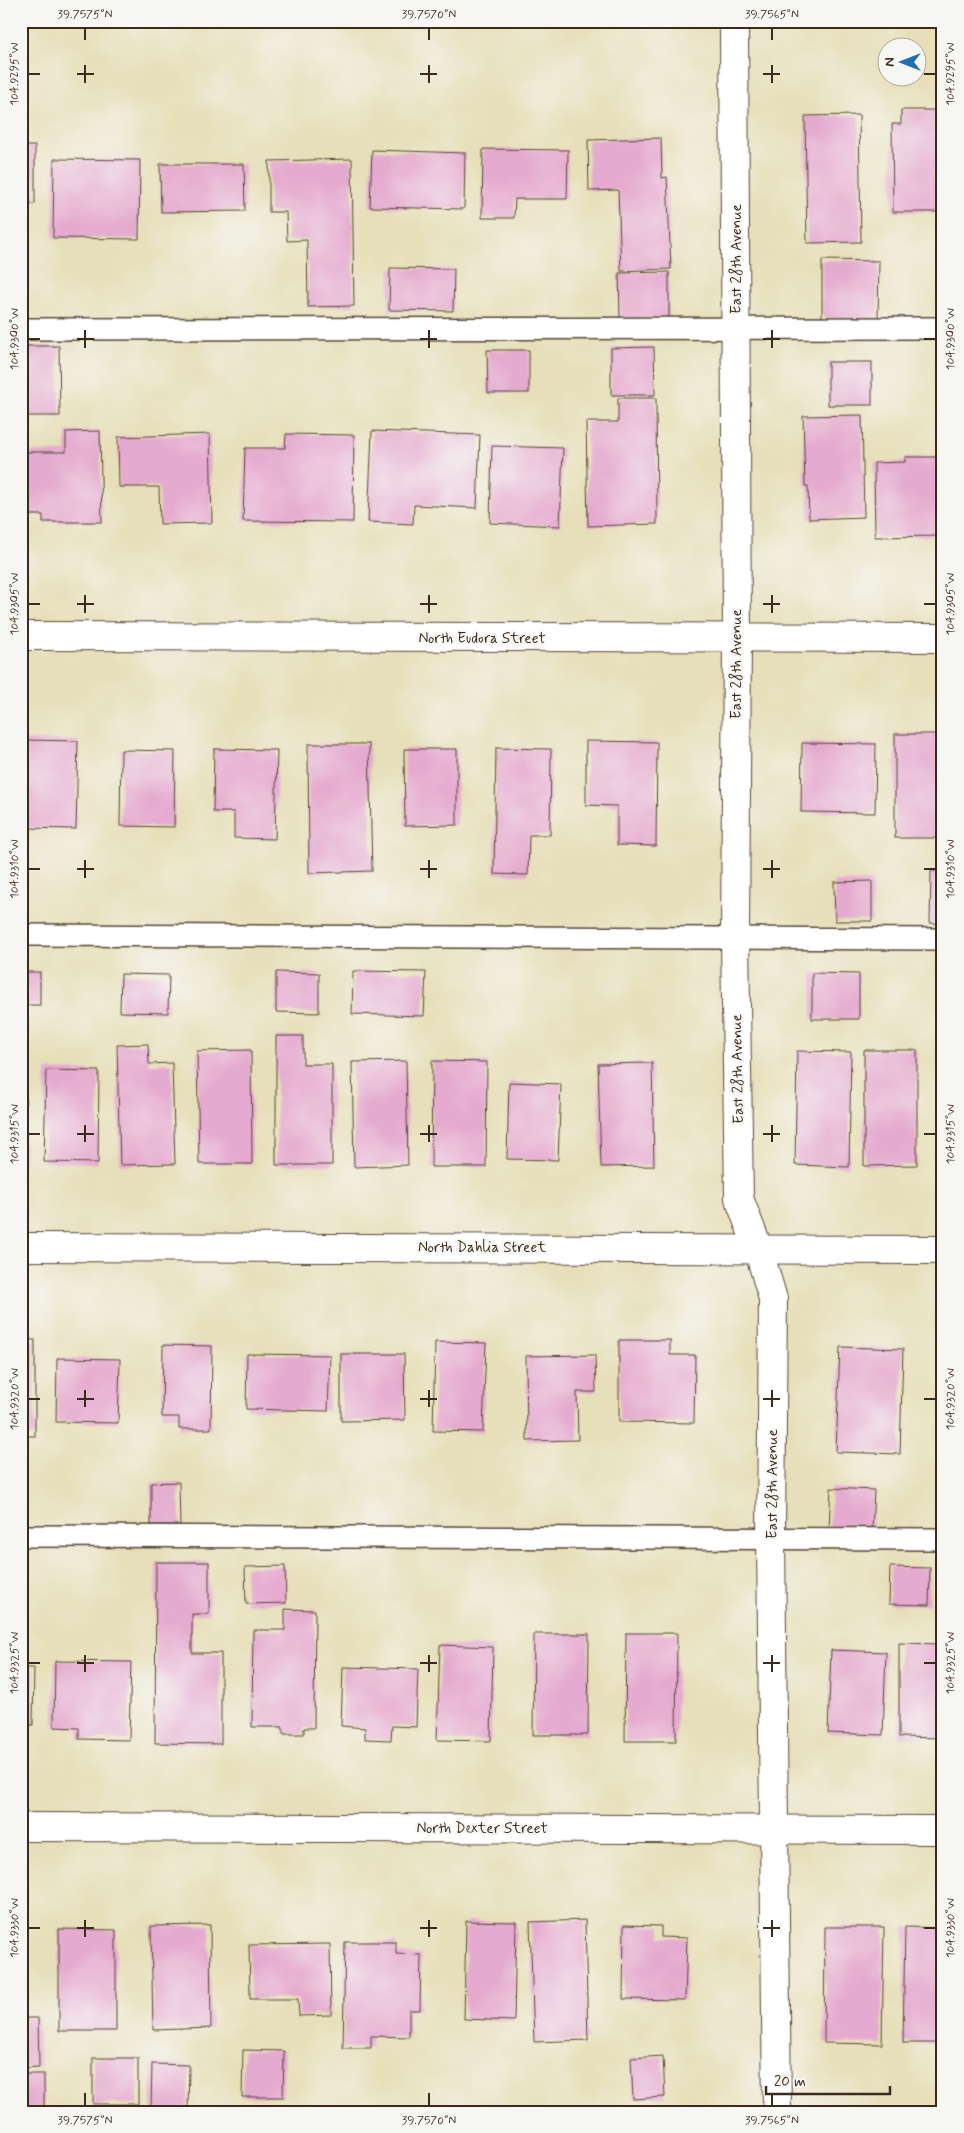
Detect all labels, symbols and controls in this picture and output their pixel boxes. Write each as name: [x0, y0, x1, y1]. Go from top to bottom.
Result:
text: 39.7575°N: [57, 7, 113, 23]
text: 39.7570°N: [402, 7, 456, 23]
text: 39.7565°N: [745, 7, 799, 23]
north arrow: [876, 38, 926, 88]
text: 104.9295°W: [7, 42, 23, 105]
text: 104.9295°W: [943, 42, 959, 105]
text: N: [881, 57, 899, 67]
street label: East 28th Avenue: [727, 204, 747, 314]
text: 104.9300°W: [7, 308, 23, 370]
text: 104.9300°W: [943, 308, 959, 370]
text: 104.9305°W: [7, 573, 23, 635]
text: 104.9305°W: [943, 573, 959, 635]
street label: East 28th Avenue: [727, 609, 747, 719]
street label: North Eudora Street: [418, 629, 546, 649]
text: 104.9310°W: [7, 839, 23, 899]
text: 104.9310°W: [943, 839, 959, 899]
street label: East 28th Avenue: [727, 1014, 749, 1124]
text: 104.9315°W: [7, 1104, 23, 1164]
text: 104.9315°W: [943, 1104, 959, 1164]
street label: North Dahlia Street: [418, 1238, 546, 1258]
text: 104.9320°W: [7, 1368, 23, 1430]
text: 104.9320°W: [943, 1368, 959, 1430]
street label: East 28th Avenue: [763, 1429, 783, 1539]
text: 104.9325°W: [7, 1632, 23, 1694]
text: 104.9325°W: [943, 1632, 959, 1694]
street label: North Dexter Street: [416, 1819, 548, 1839]
text: 104.9330°W: [7, 1898, 23, 1958]
text: 104.9330°W: [943, 1898, 959, 1958]
scale bar: [766, 2063, 890, 2095]
text: 20 m: [774, 2072, 806, 2092]
text: 39.7575°N: [57, 2113, 113, 2129]
text: 39.7570°N: [402, 2113, 456, 2129]
text: 39.7565°N: [745, 2113, 799, 2129]

